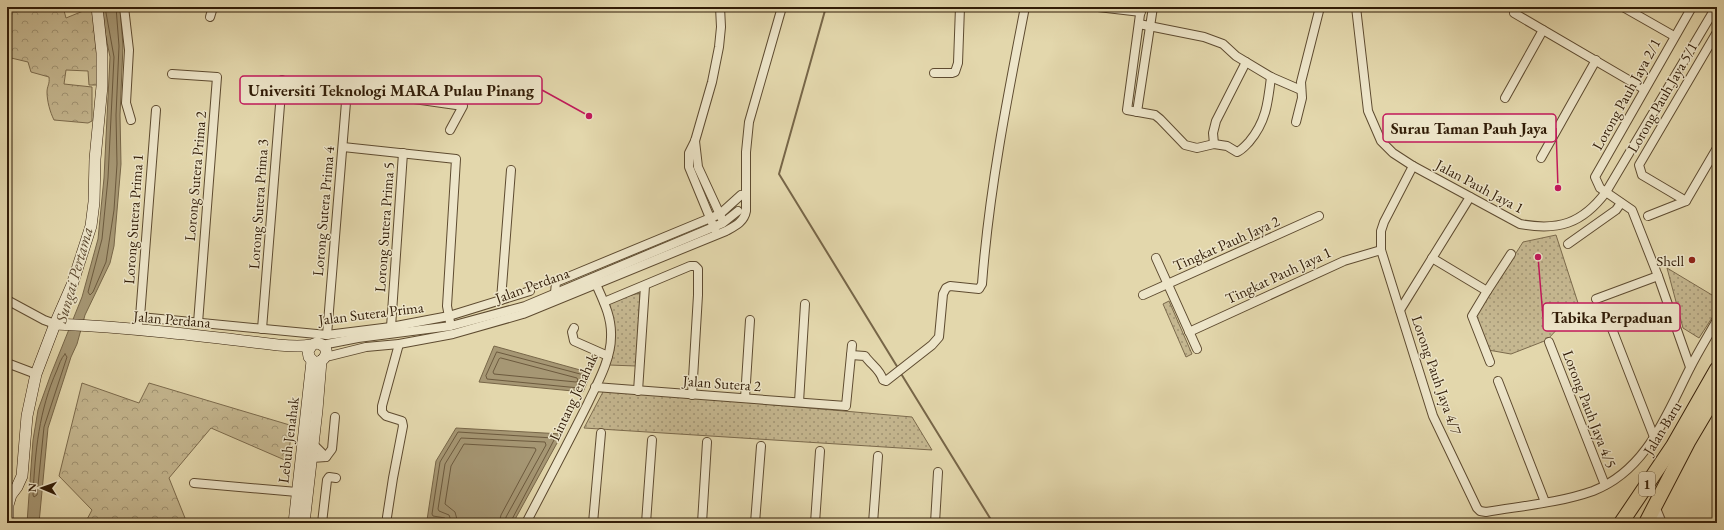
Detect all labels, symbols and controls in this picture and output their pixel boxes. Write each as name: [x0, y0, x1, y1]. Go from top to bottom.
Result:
street label: Lorong Pauh Jaya 2/1: [1587, 35, 1665, 153]
street label: Lorong Pauh Jaya 5/1: [1623, 38, 1701, 156]
callout: Universiti Teknologi MARA Pulau Pinang: [240, 76, 542, 104]
text: Universiti Teknologi MARA Pulau Pinang: [248, 80, 535, 101]
street label: Lorong Sutera Prima 2: [180, 109, 210, 242]
callout: Surau Taman Pauh Jaya: [1383, 114, 1556, 142]
text: Surau Taman Pauh Jaya: [1391, 118, 1548, 139]
street label: Lorong Sutera Prima 3: [244, 138, 272, 270]
street label: Lorong Sutera Prima 4: [308, 144, 338, 277]
street label: Lorong Sutera Prima 1: [119, 153, 147, 285]
street label: Jalan Pauh Jaya 1: [1431, 154, 1527, 217]
street label: Lorong Sutera Prima 5: [370, 161, 398, 293]
street label: Tingkat Pauh Jaya 2: [1170, 211, 1283, 275]
water label: Sungai Pertama: [50, 225, 98, 326]
street label: Tingkat Pauh Jaya 1: [1222, 242, 1334, 308]
place label: Shell: [1656, 251, 1684, 270]
marker: Shell: [1687, 255, 1697, 265]
street label: Jalan Perdana: [490, 263, 572, 308]
street label: Jalan Sutera Prima: [315, 297, 425, 329]
callout: Tabika Perpaduan: [1543, 303, 1680, 331]
street label: Jalan Perdana: [131, 306, 211, 332]
text: Tabika Perpaduan: [1551, 307, 1673, 328]
street label: Lorong Pauh Jaya 4/7: [1408, 313, 1467, 438]
street label: Lorong Pauh Jaya 4/5: [1559, 347, 1621, 471]
street label: Lintang Jenahak: [545, 349, 602, 444]
street label: Jalan Sutera 2: [680, 371, 762, 395]
street label: Lebuh Jenahak: [273, 395, 303, 484]
street label: Jalan Baru: [1638, 398, 1685, 460]
north arrow: [22, 468, 62, 508]
road number: 1: [1639, 472, 1655, 496]
text: N: [25, 483, 39, 492]

